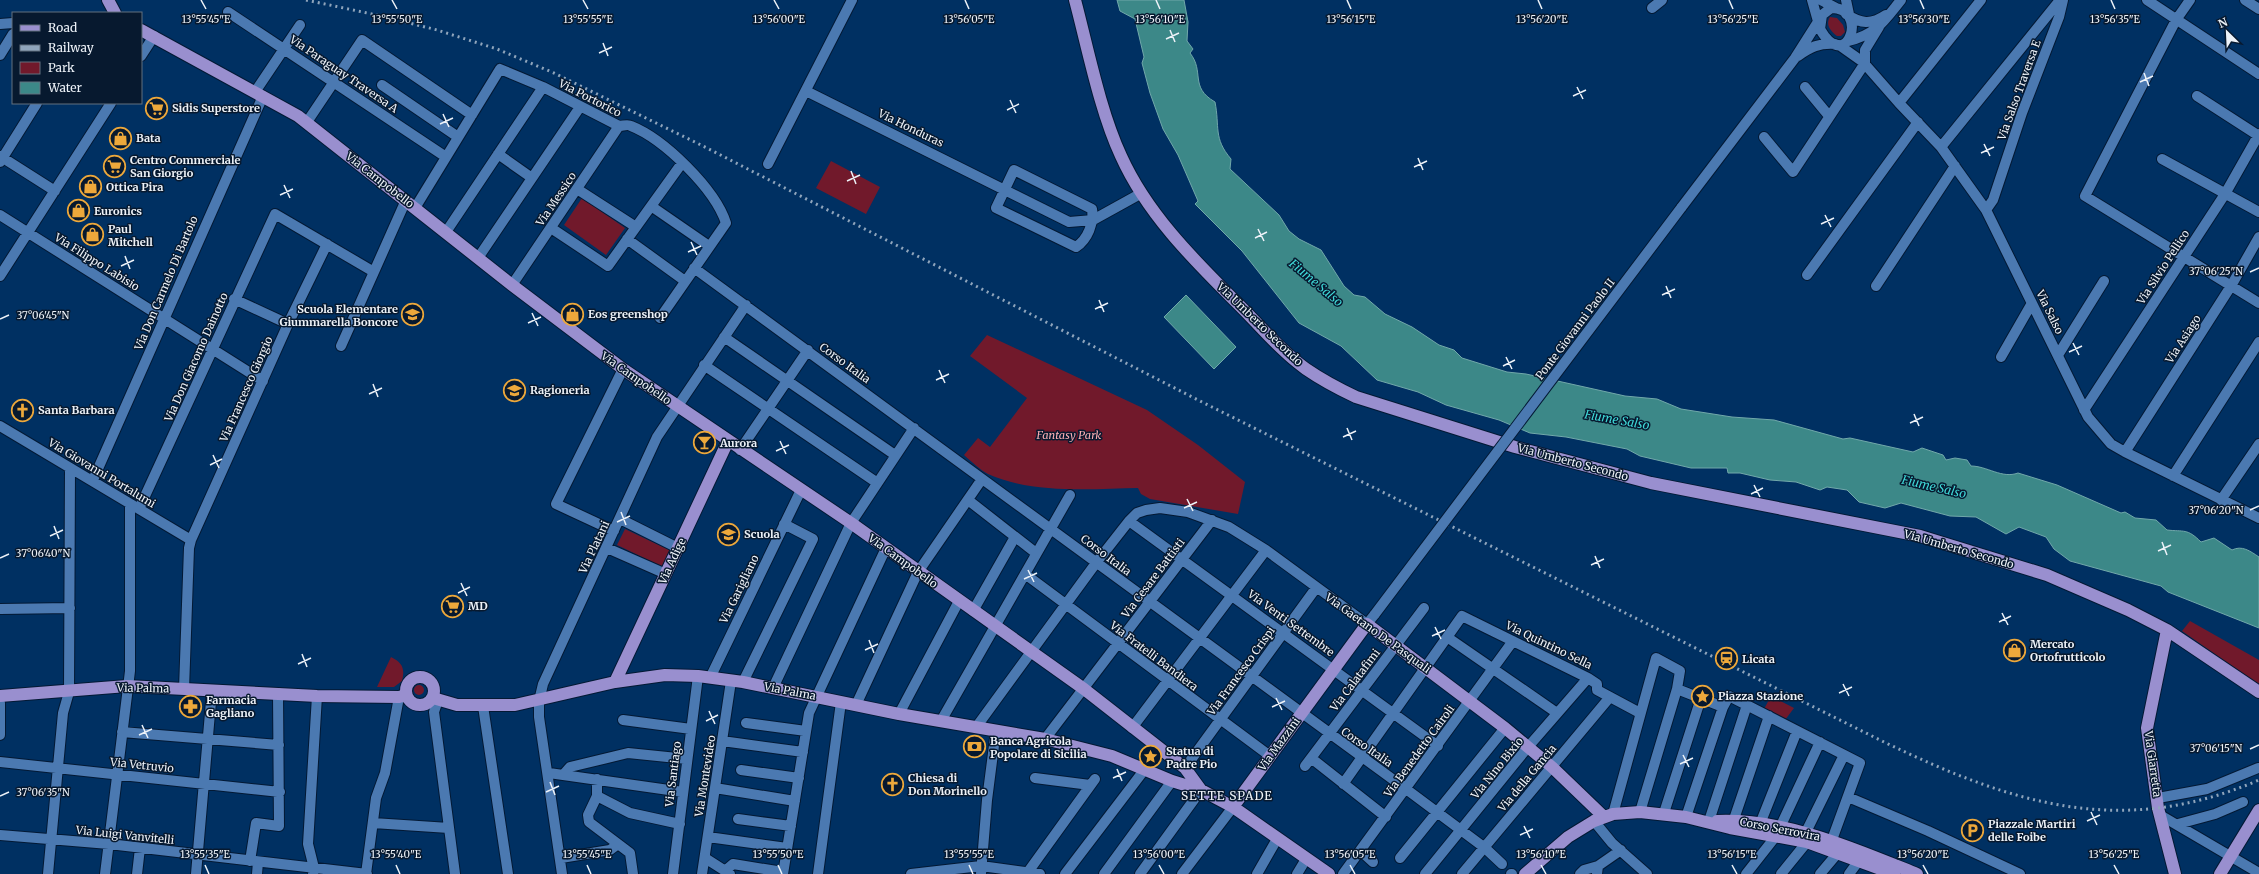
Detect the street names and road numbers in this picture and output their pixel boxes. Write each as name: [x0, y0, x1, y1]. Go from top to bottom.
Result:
street label: Via Paraguay Traversa A: [286, 32, 401, 116]
street label: Via Salso Traversa E: [1994, 38, 2044, 143]
street label: Via Portorico: [555, 76, 624, 120]
street label: Via Honduras: [875, 106, 946, 150]
street label: Via Campobello: [342, 148, 417, 211]
street label: Via Messico: [532, 169, 579, 229]
street label: Via Don Carmelo Di Bartolo: [131, 213, 201, 353]
street label: Via Silvio Pellico: [2133, 227, 2193, 308]
street label: Via Filippo Labisio: [51, 230, 142, 294]
street label: Ponte Giovanni Paolo II: [1532, 276, 1618, 382]
street label: Via Umberto Secondo: [1214, 279, 1306, 369]
street label: Via Salso: [2033, 287, 2067, 337]
street label: Via Don Giacomo Dainotto: [161, 290, 231, 425]
street label: Via Asiago: [2162, 312, 2204, 367]
street label: Via Francesco Giorgio: [216, 334, 276, 445]
street label: Corso Italia: [817, 340, 873, 386]
street label: Via Campobello: [597, 348, 674, 408]
street label: Via Giovanni Portalumi: [45, 435, 159, 511]
street label: Via Umberto Secondo: [1515, 440, 1630, 484]
street label: Via Platani: [575, 518, 612, 577]
street label: Via Umberto Secondo: [1902, 526, 2016, 572]
street label: Via Campobello: [865, 531, 941, 591]
street label: Corso Italia: [1078, 531, 1134, 579]
street label: Via Adige: [655, 535, 689, 587]
street label: Via Cesare Battisti: [1118, 535, 1188, 621]
street label: Via Garigliano: [716, 552, 762, 627]
street label: Via Venti Settembre: [1244, 586, 1337, 659]
street label: Via Gaetano De Pasquali: [1322, 589, 1434, 676]
street label: Via Fratelli Bandiera: [1106, 618, 1201, 694]
street label: Via Quintino Sella: [1503, 618, 1595, 672]
street label: Via Francesco Crispi: [1204, 624, 1278, 719]
street label: Via Calatafimi: [1326, 646, 1383, 715]
street label: Via Palma: [762, 679, 817, 703]
street label: Via Palma: [116, 681, 169, 695]
street label: Via Benedetto Cairoli: [1380, 702, 1457, 801]
street label: Via Mazzini: [1254, 714, 1303, 774]
street label: Corso Italia: [1339, 724, 1396, 770]
street label: Via Giarretta: [2141, 729, 2165, 798]
street label: Via Montevideo: [691, 734, 718, 819]
street label: Via Nino Bixio: [1467, 734, 1526, 802]
street label: Via Santiago: [662, 740, 684, 808]
street label: Via della Gancia: [1494, 742, 1559, 815]
street label: Via Vetruvio: [108, 755, 175, 775]
street label: Corso Serrovira: [1739, 814, 1822, 844]
street label: Via Luigi Vanvitelli: [74, 823, 175, 847]

